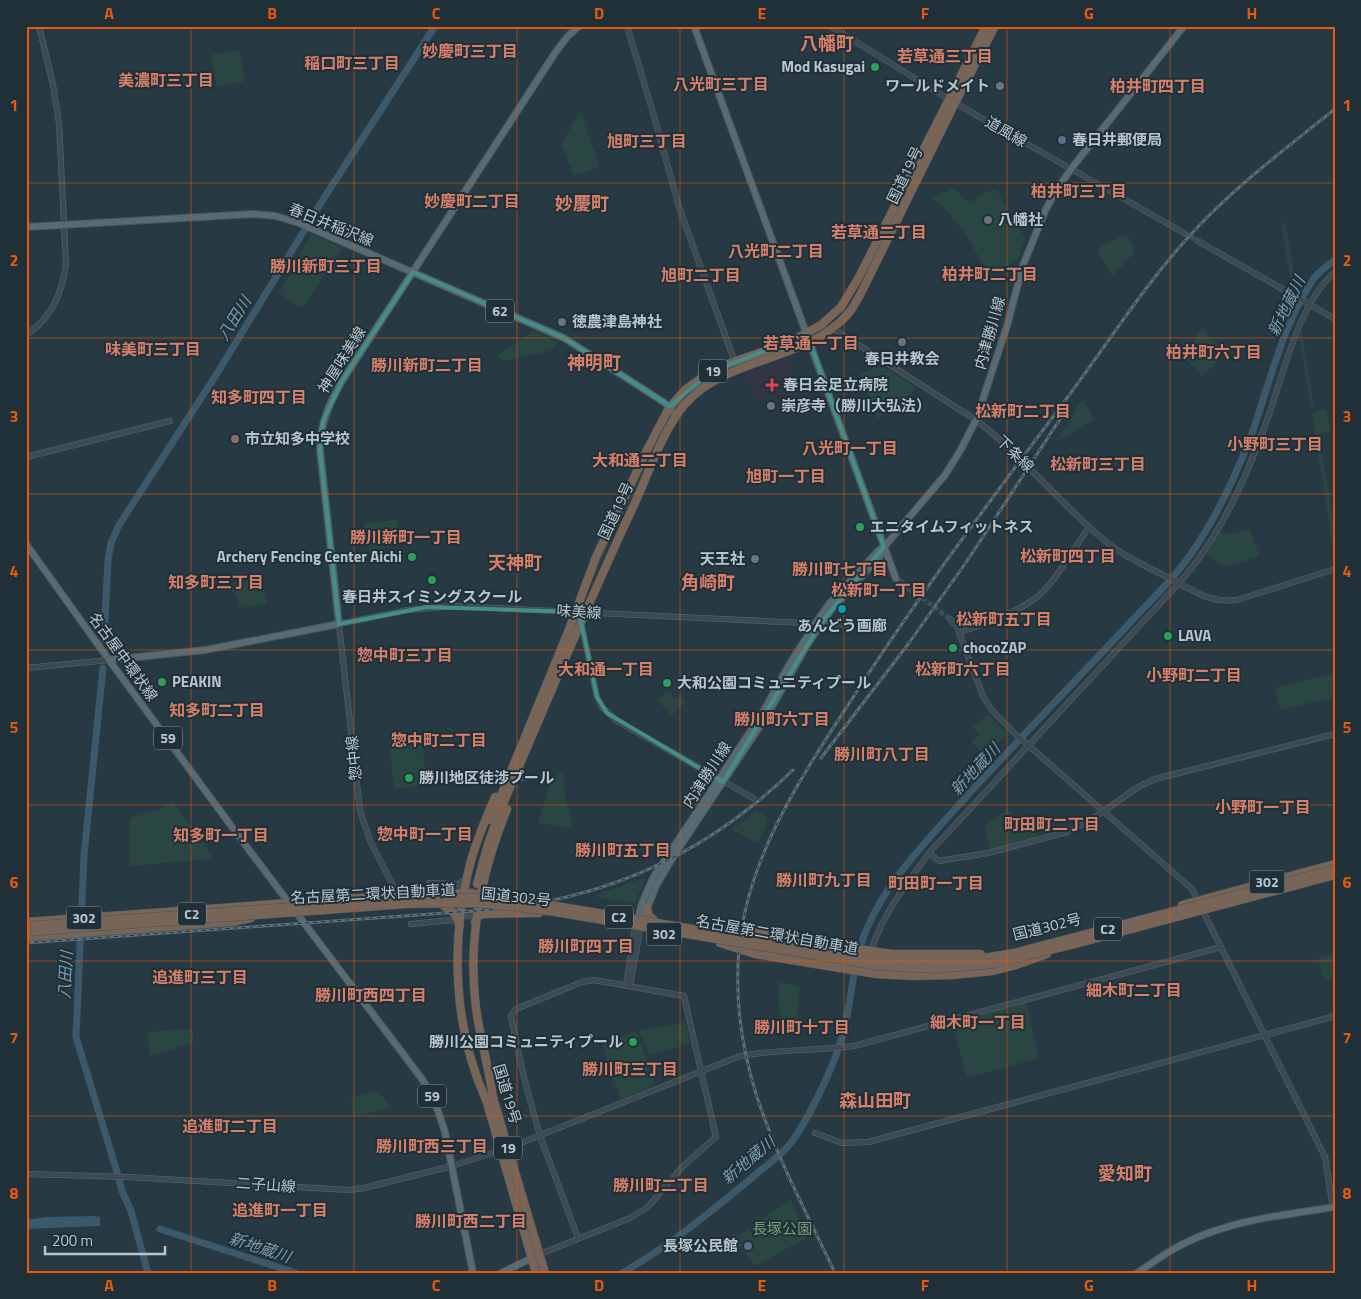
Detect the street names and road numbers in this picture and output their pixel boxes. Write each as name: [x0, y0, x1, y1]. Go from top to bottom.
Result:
street label: 道風線: [981, 110, 1031, 153]
street label: 国道19号: [881, 142, 928, 208]
street label: 春日井稲沢線: [285, 197, 377, 252]
street label: 内津勝川線: [968, 294, 1011, 372]
road number: 62: [486, 300, 514, 322]
street label: 神屋味美線: [312, 322, 371, 398]
road number: 19: [699, 360, 727, 382]
street label: 下条線: [991, 430, 1040, 478]
street label: 国道19号: [592, 478, 639, 544]
street label: 味美線: [556, 599, 602, 624]
street label: 名古屋中環状線: [83, 607, 164, 706]
road number: 59: [154, 726, 182, 750]
street label: 惣中線: [340, 734, 367, 782]
street label: 内津勝川線: [677, 737, 737, 812]
road number: 302: [1250, 870, 1284, 894]
street label: 名古屋第二環状自動車道: [290, 878, 456, 909]
street label: 国道302号: [480, 881, 552, 912]
road number: C2: [178, 902, 206, 926]
road number: 302: [66, 906, 102, 930]
road number: C2: [605, 906, 633, 929]
street label: 国道302号: [1010, 907, 1084, 946]
street label: 名古屋第二環状自動車道: [694, 909, 860, 960]
road number: C2: [1094, 918, 1122, 941]
road number: 302: [646, 922, 682, 946]
street label: 国道19号: [487, 1061, 528, 1127]
road number: 59: [418, 1084, 446, 1108]
road number: 19: [494, 1136, 522, 1160]
street label: 二子山線: [235, 1171, 297, 1198]

